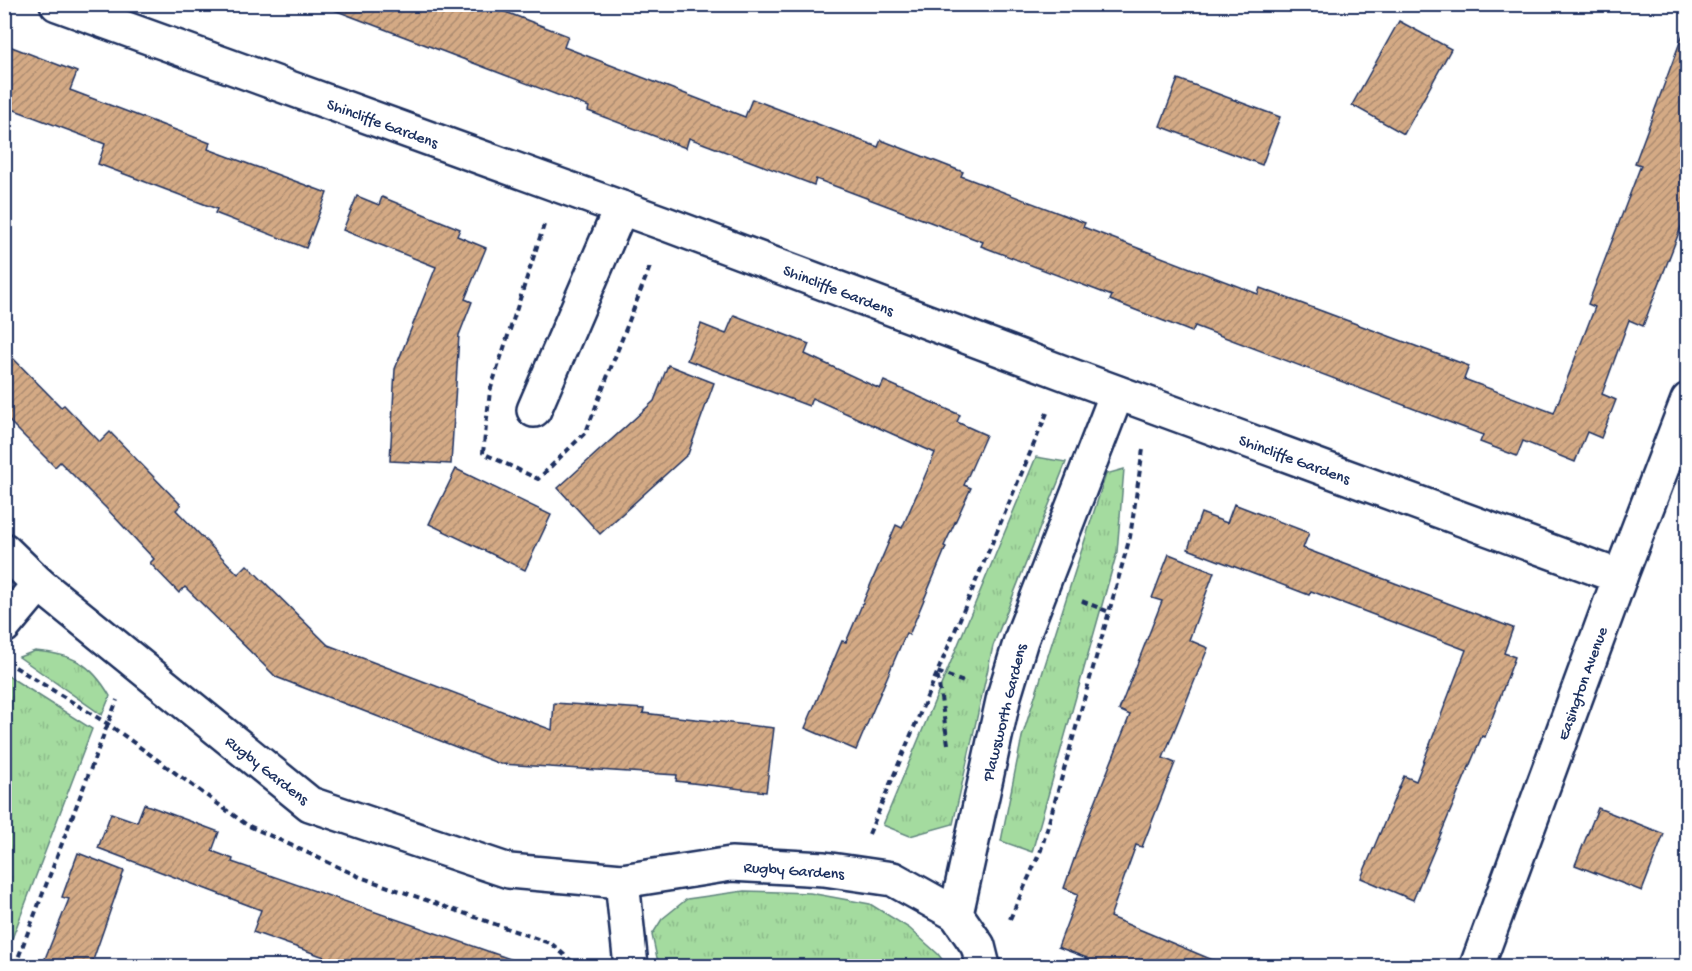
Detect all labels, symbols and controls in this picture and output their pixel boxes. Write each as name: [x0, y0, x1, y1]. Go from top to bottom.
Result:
street label: Shincliffe Gardens: [324, 96, 441, 155]
street label: Shincliffe Gardens: [780, 262, 897, 323]
street label: Shincliffe Gardens: [1236, 432, 1353, 491]
street label: Easington Avenue: [1555, 624, 1614, 743]
street label: Plawsworth Gardens: [980, 641, 1033, 784]
street label: Rugby Gardens: [220, 733, 312, 811]
street label: Rugby Gardens: [743, 859, 846, 886]

